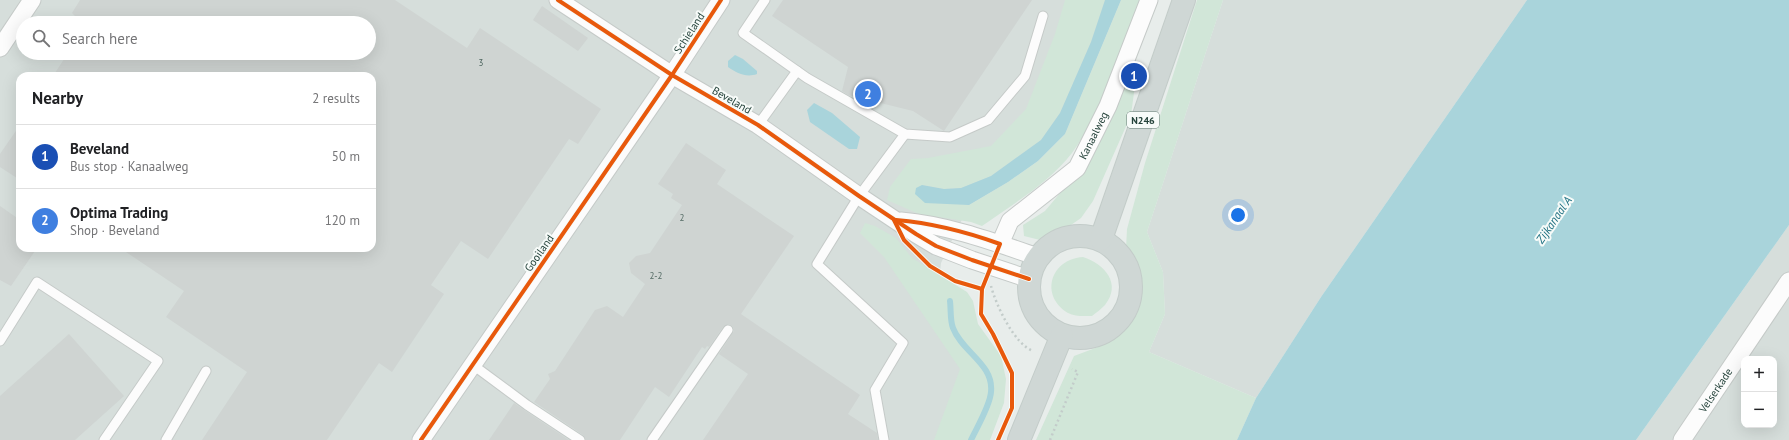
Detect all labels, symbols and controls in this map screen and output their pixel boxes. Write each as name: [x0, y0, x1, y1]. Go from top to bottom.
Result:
street label: Schieland: [671, 10, 707, 56]
search box: [16, 16, 376, 60]
icon: search: [30, 27, 52, 49]
text: Search here: [62, 29, 138, 48]
house number: 3: [479, 57, 484, 68]
pin: 1: [1121, 61, 1147, 91]
pin: 2: [855, 79, 881, 109]
street label: Beveland: [710, 83, 754, 117]
text: Nearby: [32, 87, 83, 109]
text: 2 results: [312, 90, 360, 107]
street label: Kanaalweg: [1076, 109, 1111, 161]
road number: N246: [1127, 112, 1159, 128]
text: Beveland: [70, 139, 129, 158]
text: 1: [41, 148, 49, 165]
text: 50 m: [332, 148, 360, 165]
text: Bus stop · Kanaalweg: [70, 158, 188, 175]
water label: Zijkanaal A: [1532, 193, 1575, 247]
text: Optima Trading: [70, 203, 168, 222]
your location: [1228, 205, 1248, 225]
text: 2: [41, 212, 49, 229]
text: 120 m: [325, 212, 360, 229]
house number: 2: [680, 212, 685, 223]
text: Shop · Beveland: [70, 222, 159, 239]
street label: Gooiland: [521, 232, 557, 274]
house number: 2-2: [649, 270, 663, 281]
map controls: [1741, 356, 1777, 428]
button: +: [1741, 356, 1777, 392]
street label: Velserkade: [1695, 365, 1736, 416]
button: −: [1741, 392, 1777, 428]

